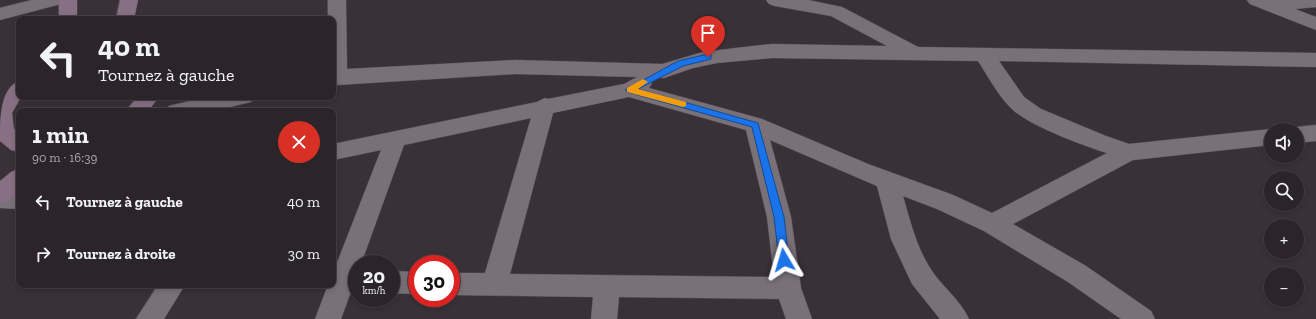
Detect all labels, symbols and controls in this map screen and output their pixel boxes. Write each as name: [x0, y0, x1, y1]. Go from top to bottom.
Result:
pin: [691, 16, 725, 57]
icon: arrive: [697, 22, 719, 44]
text: 40 m: [98, 30, 160, 63]
icon: left: [32, 32, 84, 84]
text: Tournez à gauche: [98, 64, 234, 86]
text: 1 min: [32, 120, 89, 149]
button: close: [278, 121, 320, 163]
map controls: [1264, 123, 1304, 307]
button: sound: [1264, 123, 1304, 163]
text: 90 m · 16:39: [32, 150, 97, 165]
button: search: [1264, 171, 1304, 211]
icon: left: [32, 191, 54, 213]
text: Tournez à gauche: [66, 193, 183, 211]
text: 40 m: [287, 193, 320, 211]
button: +: [1264, 219, 1304, 259]
position arrow: [763, 239, 805, 281]
icon: right: [32, 243, 54, 265]
text: Tournez à droite: [66, 245, 176, 263]
text: 30 m: [288, 245, 320, 263]
speed limit sign: 30: [408, 255, 460, 307]
text: 20: [363, 264, 385, 288]
button: −: [1264, 267, 1304, 307]
text: km/h: [363, 285, 385, 297]

